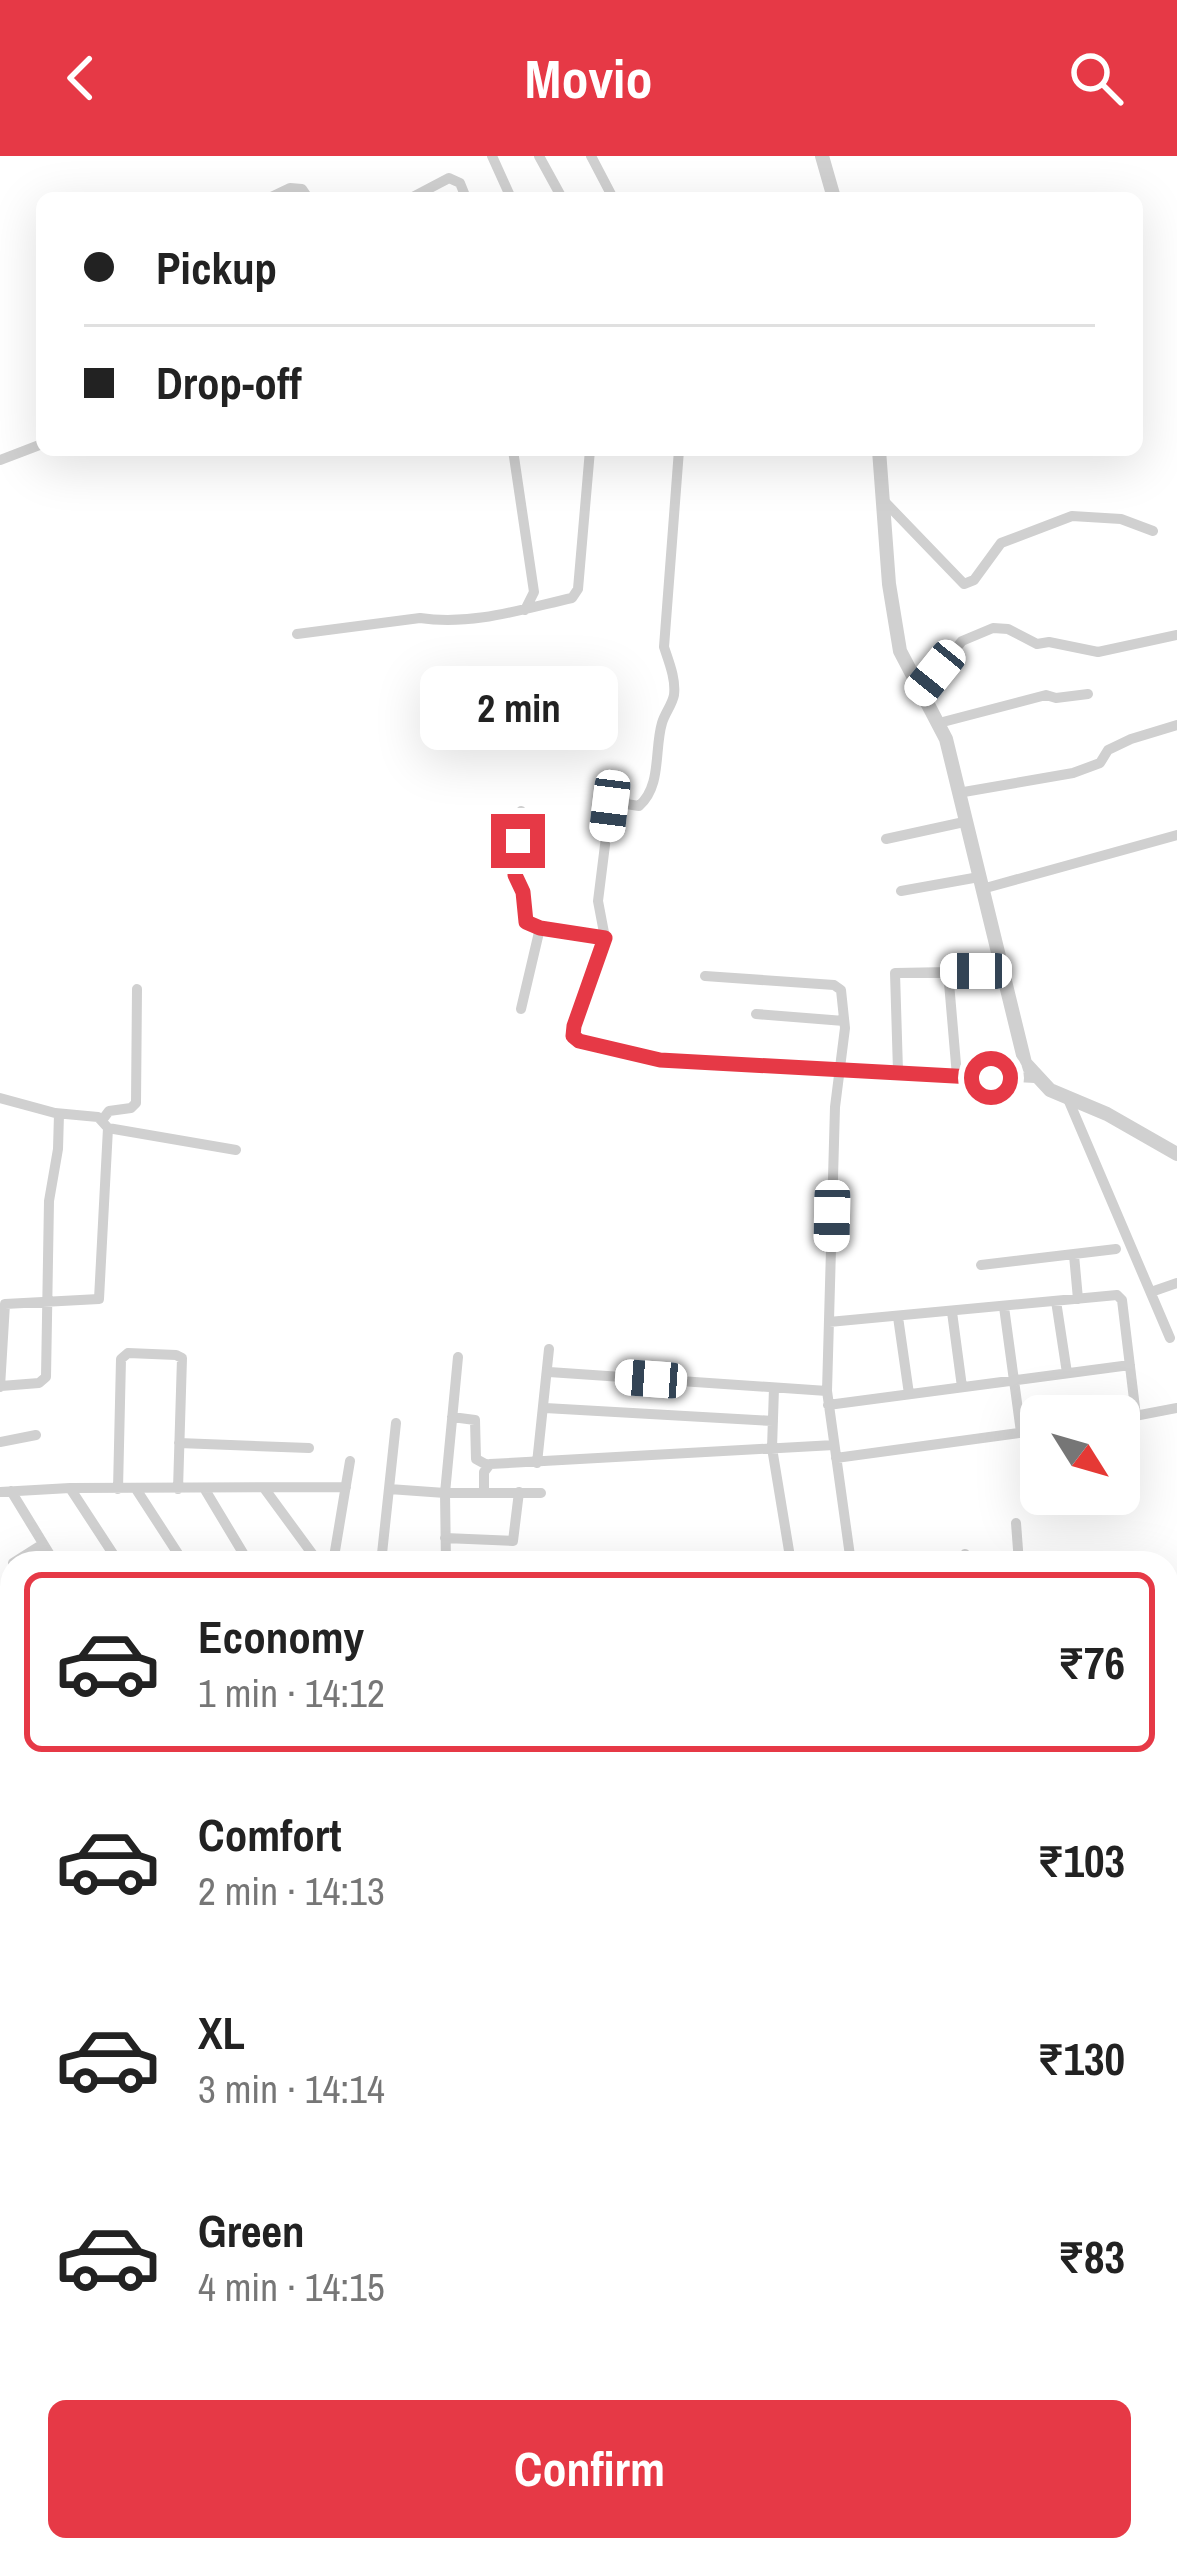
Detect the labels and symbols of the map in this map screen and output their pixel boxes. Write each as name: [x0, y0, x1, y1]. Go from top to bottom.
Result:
car: [898, 634, 972, 712]
callout: 2 min: [419, 667, 617, 751]
car: [588, 768, 632, 844]
route end: [491, 814, 545, 868]
car: [940, 953, 1012, 989]
route start: [964, 1051, 1018, 1105]
car: [813, 1180, 851, 1252]
car: [614, 1359, 688, 1399]
north arrow: [1020, 1395, 1140, 1515]

